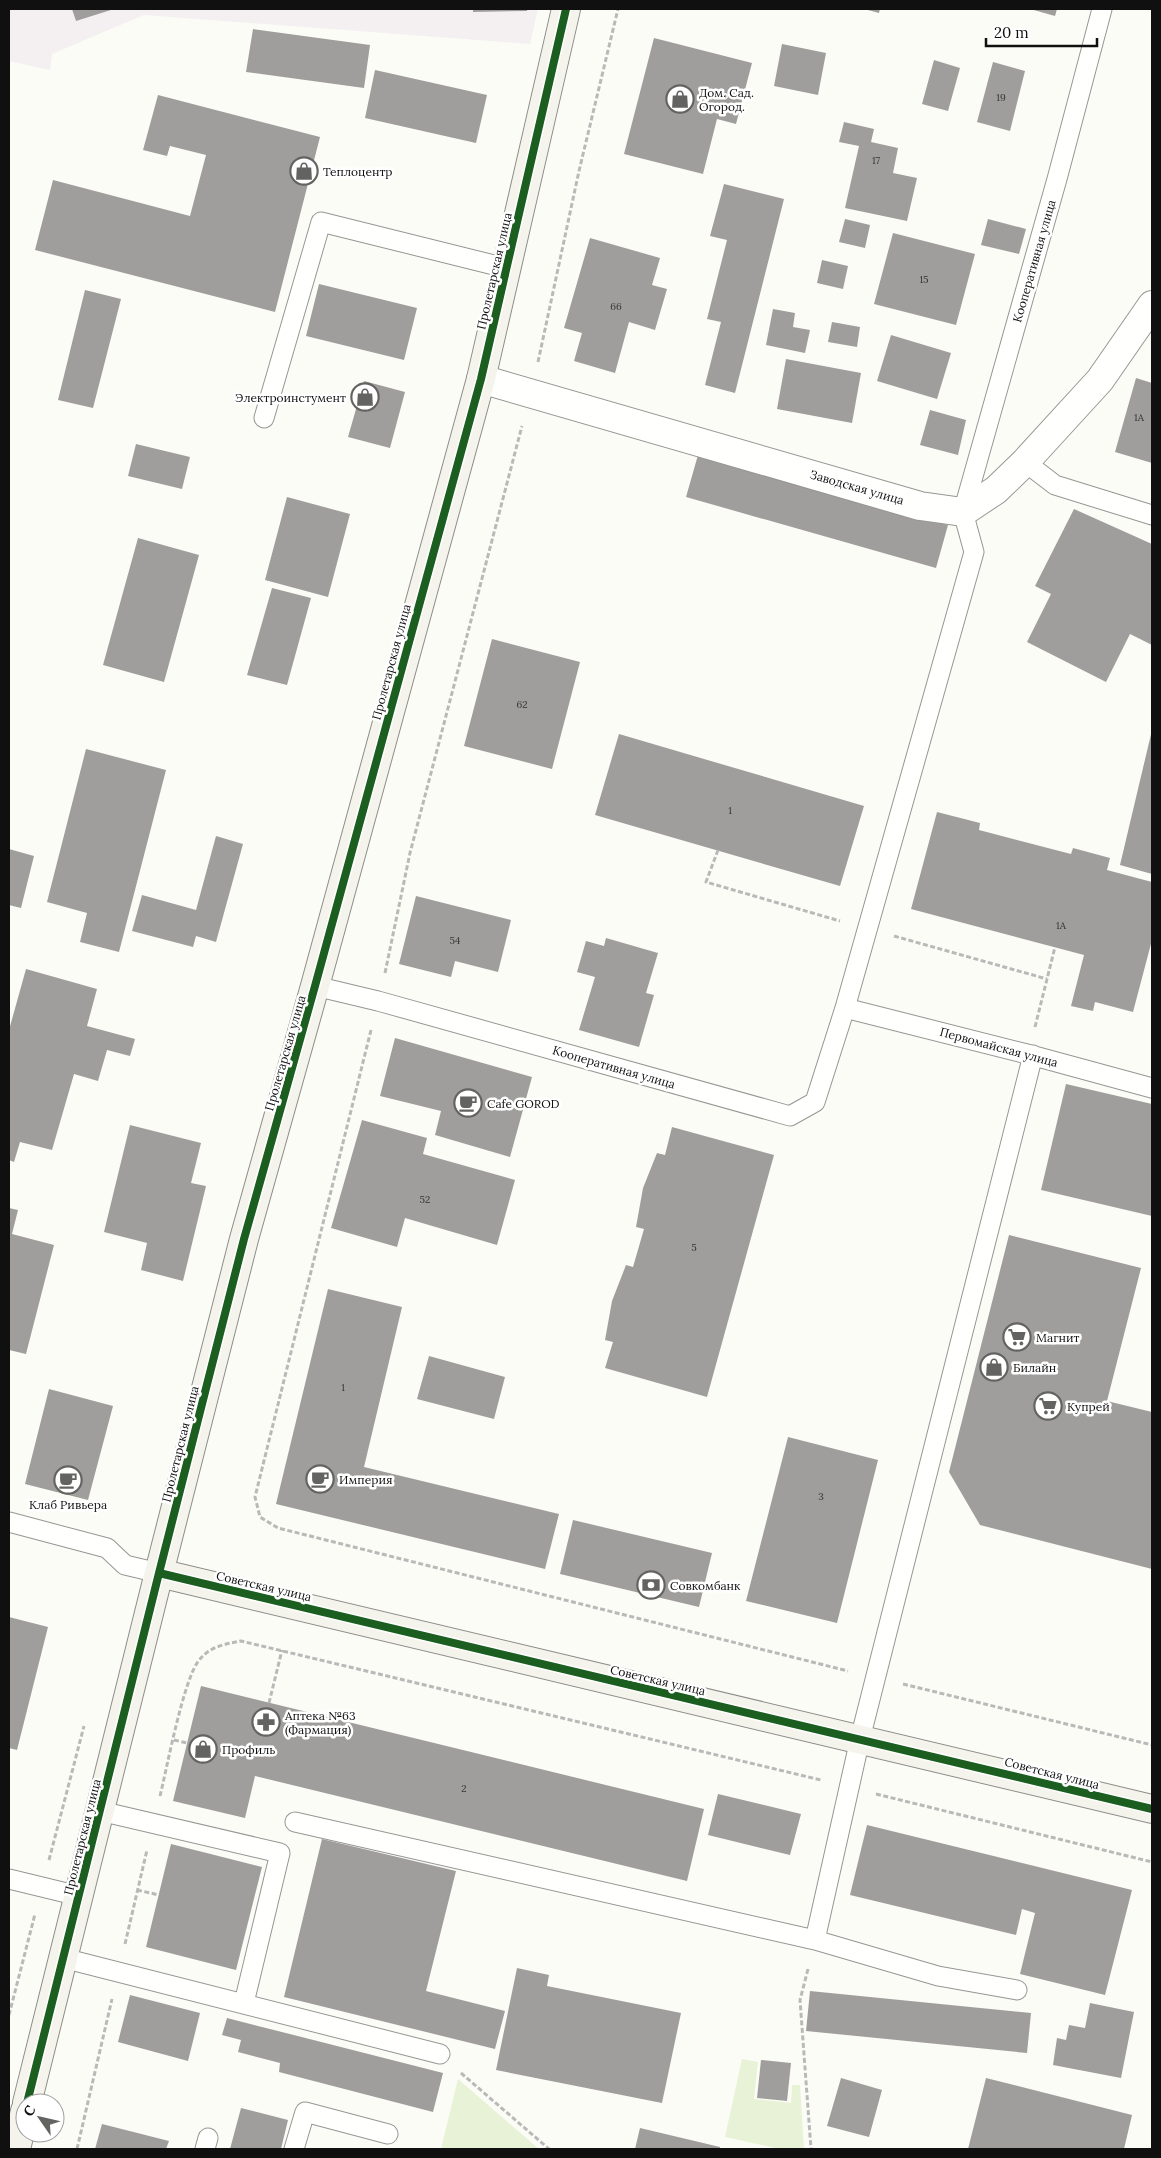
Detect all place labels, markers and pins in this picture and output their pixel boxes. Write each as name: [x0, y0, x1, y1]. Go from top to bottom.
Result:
shop icon: Дом. Сад. Огород.: [665, 84, 695, 114]
place label: Дом. Сад. Огород.: [699, 85, 754, 114]
shop icon: Теплоцентр: [289, 156, 319, 186]
place label: Теплоцентр: [323, 164, 393, 179]
shop icon: Электроинстумент: [350, 382, 380, 412]
place label: Электроинстумент: [235, 390, 346, 405]
cafe icon: Cafe GOROD: [453, 1088, 483, 1118]
place label: Cafe GOROD: [487, 1096, 560, 1111]
supermarket icon: Магнит: [1002, 1322, 1032, 1352]
place label: Магнит: [1036, 1330, 1079, 1345]
shop icon: Билайн: [979, 1352, 1009, 1382]
place label: Билайн: [1013, 1360, 1056, 1375]
supermarket icon: Купрей: [1033, 1391, 1063, 1421]
place label: Купрей: [1067, 1399, 1110, 1414]
cafe icon: Империя: [305, 1464, 335, 1494]
cafe icon: Клаб Ривьера: [53, 1465, 83, 1495]
place label: Империя: [339, 1472, 392, 1487]
place label: Клаб Ривьера: [29, 1497, 107, 1512]
bank icon: Совкомбанк: [636, 1570, 666, 1600]
place label: Совкомбанк: [670, 1578, 741, 1593]
pharmacy icon: Аптека №63 (Фармация): [251, 1707, 281, 1737]
place label: Аптека №63 (Фармация): [284, 1708, 356, 1738]
shop icon: Профиль: [188, 1734, 218, 1764]
place label: Профиль: [222, 1742, 275, 1757]

